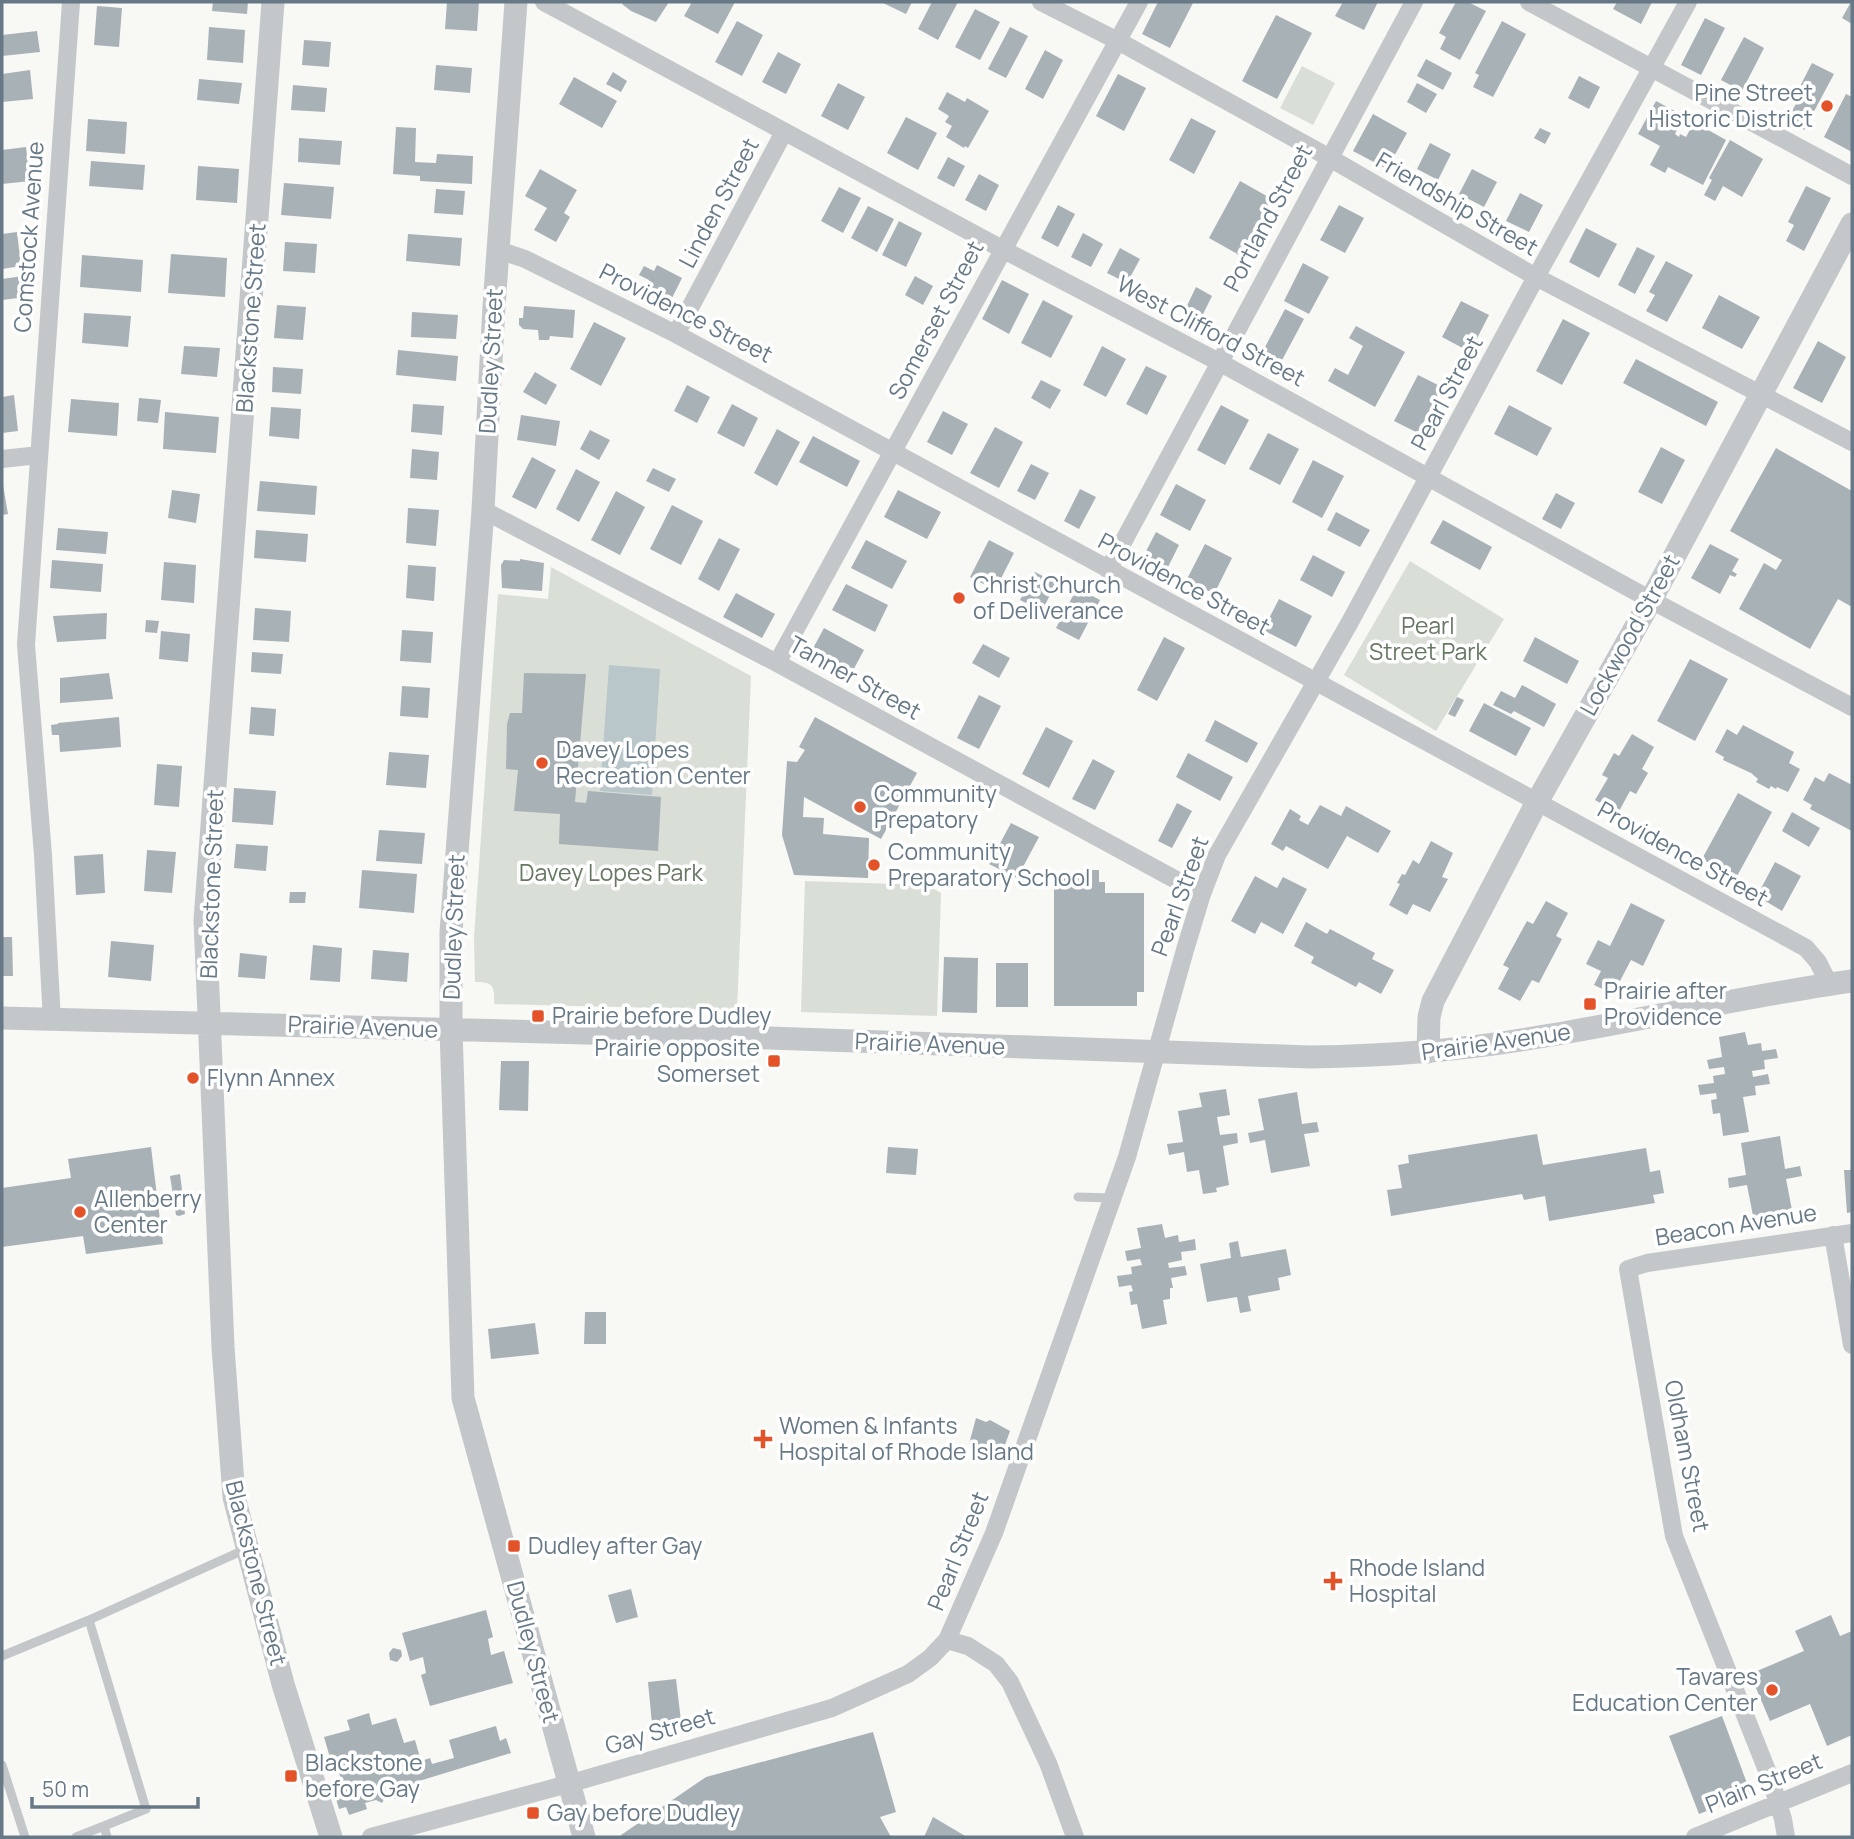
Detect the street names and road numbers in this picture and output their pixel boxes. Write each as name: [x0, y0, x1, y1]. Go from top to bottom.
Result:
street label: Linden Street: [670, 132, 766, 273]
street label: Portland Street: [1215, 138, 1319, 297]
street label: Comstock Avenue: [5, 140, 51, 334]
street label: Friendship Street: [1371, 144, 1544, 263]
street label: Blackstone Street: [227, 222, 273, 414]
street label: Somerset Street: [880, 235, 990, 404]
street label: Providence Street: [594, 255, 779, 370]
street label: West Clifford Street: [1112, 267, 1311, 393]
street label: Dudley Street: [470, 287, 510, 434]
street label: Pearl Street: [1403, 330, 1490, 456]
street label: Providence Street: [1093, 524, 1276, 642]
street label: Lockwood Street: [1572, 548, 1687, 721]
street label: Tanner Street: [784, 628, 927, 727]
street label: Blackstone Street: [192, 789, 230, 979]
street label: Providence Street: [1592, 793, 1775, 913]
street label: Pearl Street: [1143, 831, 1216, 960]
street label: Dudley Street: [434, 854, 472, 1000]
street label: Prairie Avenue: [287, 1007, 439, 1045]
street label: Prairie Avenue: [1419, 1015, 1573, 1067]
street label: Prairie Avenue: [854, 1024, 1006, 1062]
street label: Beacon Avenue: [1653, 1195, 1819, 1253]
street label: Oldham Street: [1658, 1377, 1718, 1534]
street label: Blackstone Street: [218, 1477, 295, 1669]
street label: Pearl Street: [919, 1486, 995, 1615]
street label: Dudley Street: [500, 1577, 568, 1726]
street label: Gay Street: [601, 1699, 718, 1761]
street label: Plain Street: [1701, 1744, 1827, 1820]

